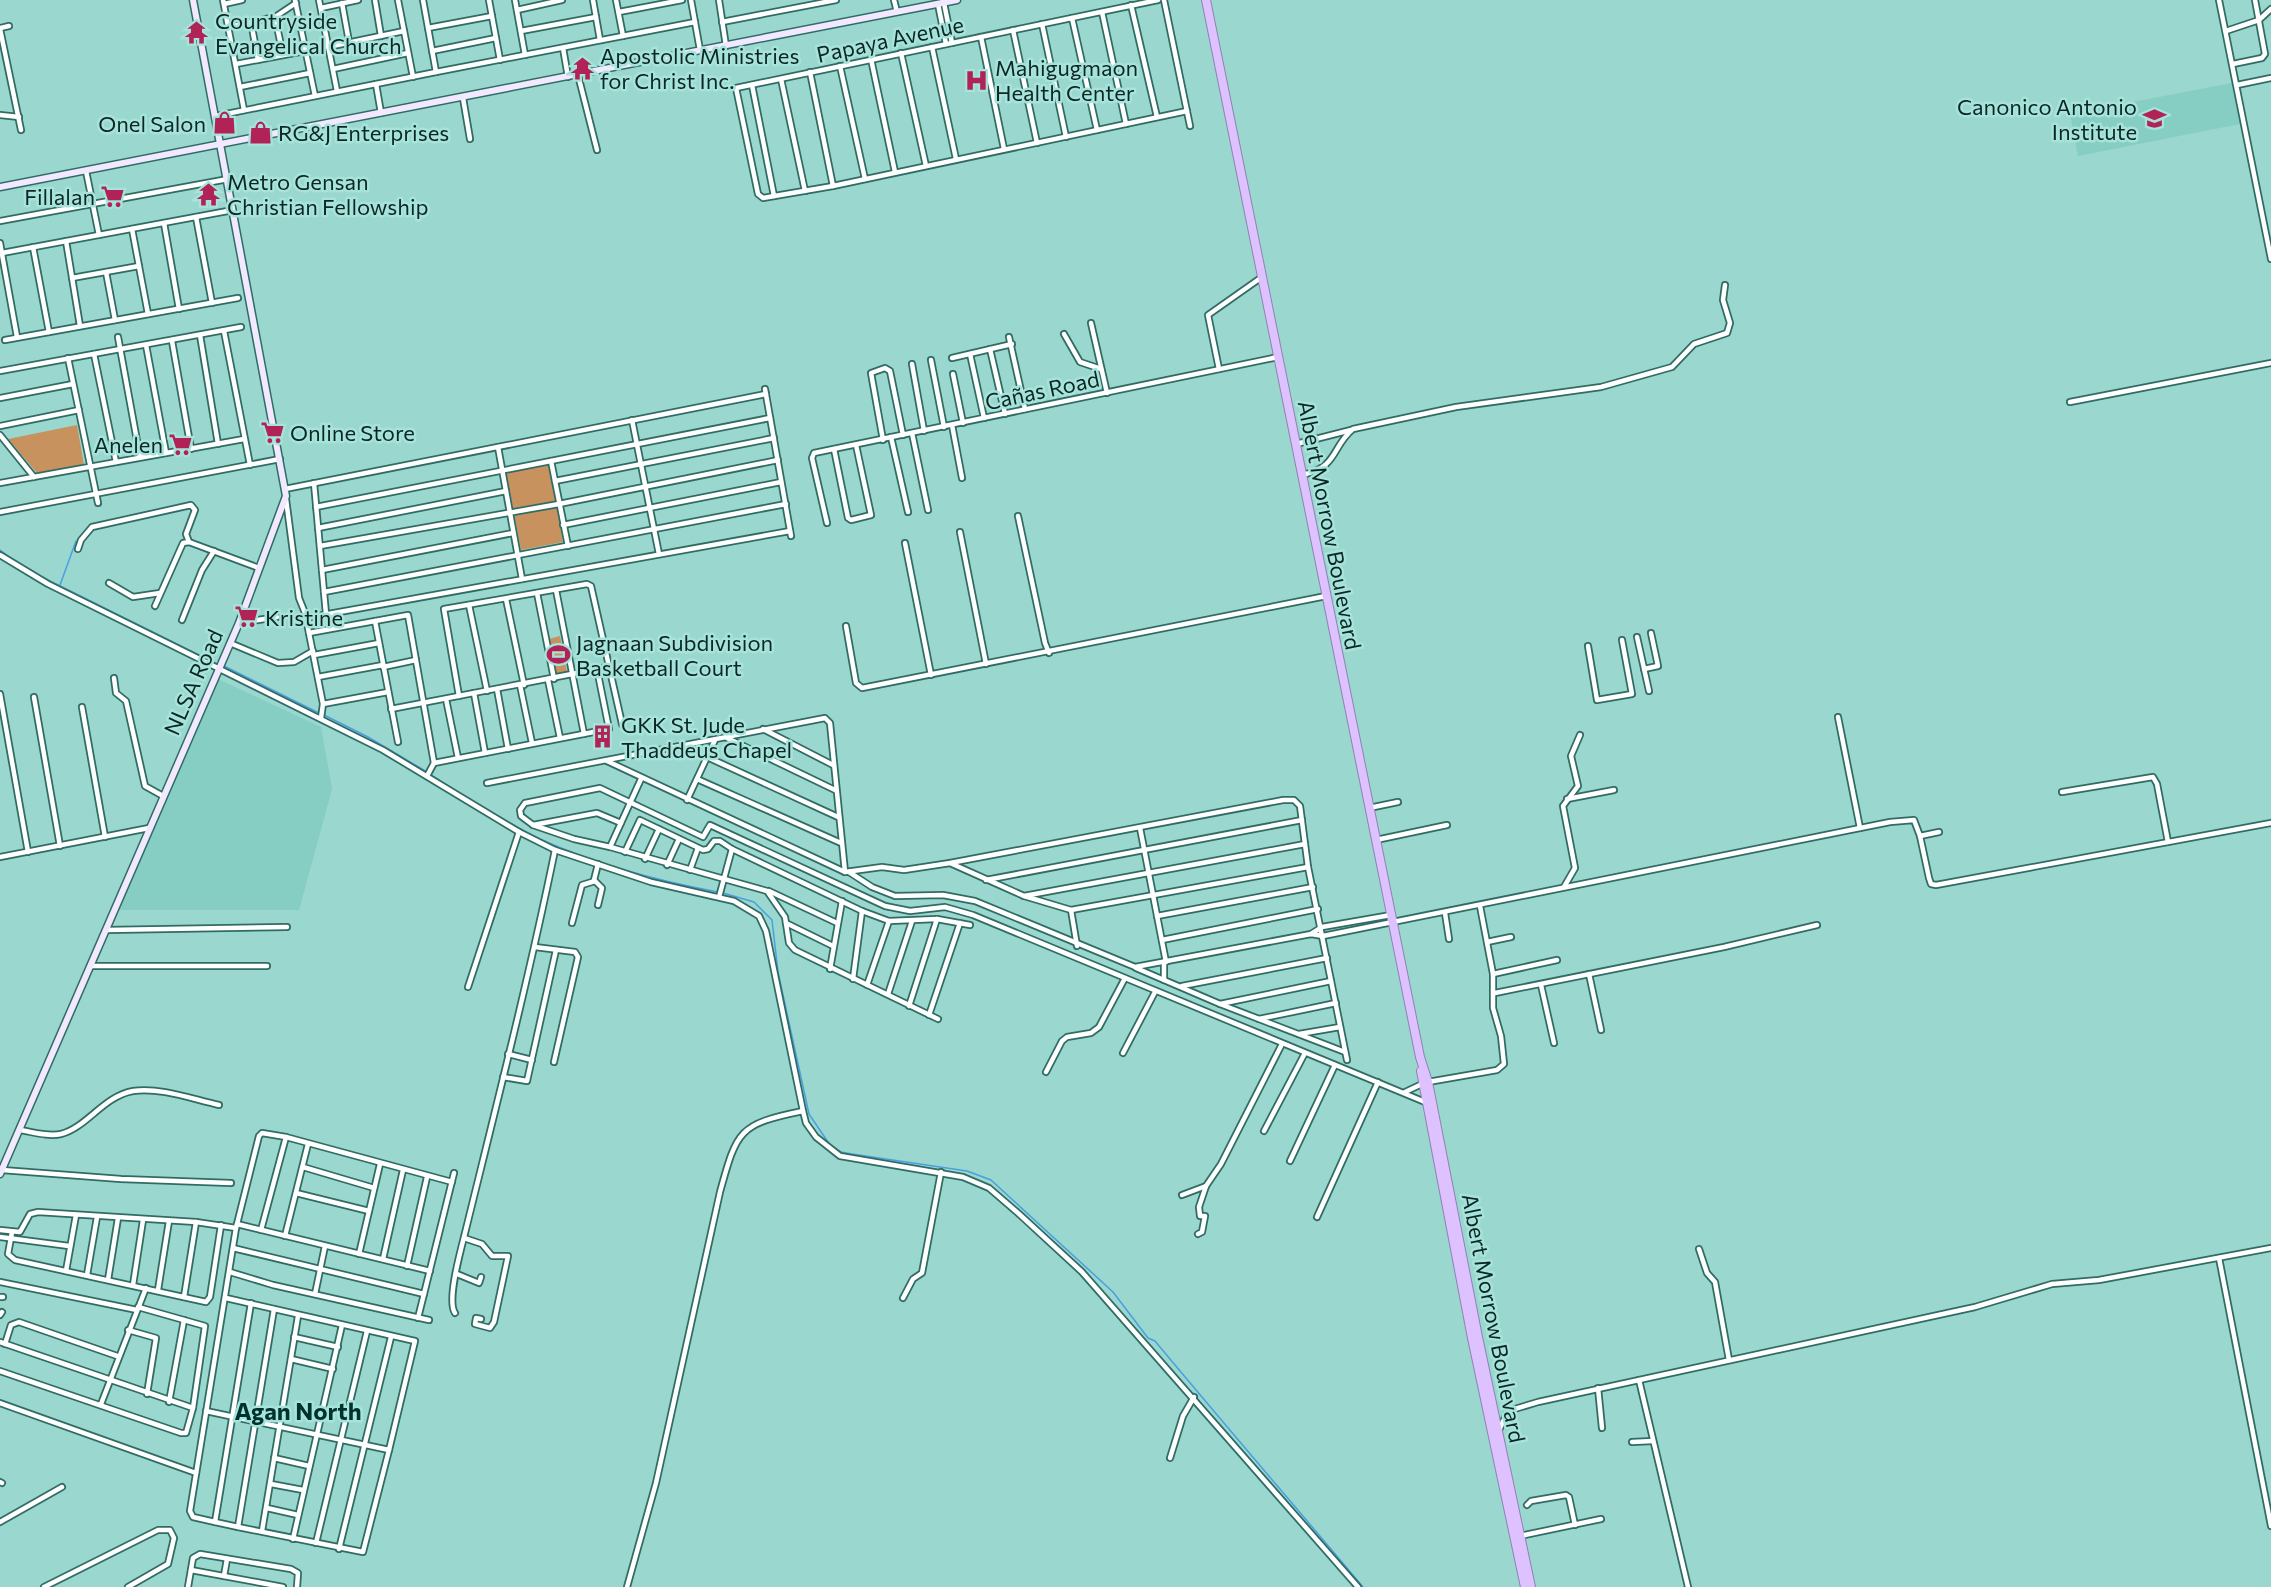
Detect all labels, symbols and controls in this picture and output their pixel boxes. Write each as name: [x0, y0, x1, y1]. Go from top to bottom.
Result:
place label: Countryside Evangelical Church: [215, 7, 402, 59]
street label: Papaya Avenue: [814, 10, 966, 68]
temple icon: Countryside Evangelical Church: [184, 20, 210, 46]
place label: Apostolic Ministries for Christ Inc.: [600, 42, 799, 94]
place label: Mahigugmaon Health Center: [995, 54, 1138, 106]
temple icon: Apostolic Ministries for Christ Inc.: [569, 55, 595, 81]
hospital icon: Mahigugmaon Health Center: [964, 67, 990, 93]
place label: Canonico Antonio Institute: [1957, 93, 2137, 145]
school or university icon: Canonico Antonio Institute: [2142, 106, 2168, 132]
place label: Onel Salon: [98, 110, 206, 137]
shop icon: Onel Salon: [211, 110, 237, 136]
shop icon: RG&J Enterprises: [247, 119, 273, 145]
place label: RG&J Enterprises: [278, 119, 449, 146]
place label: Metro Gensan Christian Fellowship: [227, 168, 429, 220]
temple icon: Metro Gensan Christian Fellowship: [196, 181, 222, 207]
place label: Fillalan: [24, 183, 95, 210]
supermarket icon: Fillalan: [100, 183, 126, 209]
street label: Cañas Road: [982, 365, 1102, 415]
street label: Albert Morrow Boulevard: [1293, 398, 1367, 652]
supermarket icon: Online Store: [259, 419, 285, 445]
place label: Online Store: [290, 419, 415, 446]
place label: Anelen: [94, 431, 163, 458]
supermarket icon: Anelen: [168, 431, 194, 457]
supermarket icon: Kristine: [234, 604, 260, 630]
place label: Kristine: [265, 604, 343, 631]
street label: NLSA Road: [158, 625, 228, 739]
place label: Jagnaan Subdivision Basketball Court: [576, 629, 773, 681]
sports icon: Jagnaan Subdivision Basketball Court: [545, 642, 571, 668]
place label: GKK St. Jude Thaddeus Chapel: [621, 711, 792, 763]
building icon: GKK St. Jude Thaddeus Chapel: [590, 724, 616, 750]
street label: Albert Morrow Boulevard: [1457, 1191, 1531, 1445]
district label: Agan North: [234, 1396, 362, 1425]

